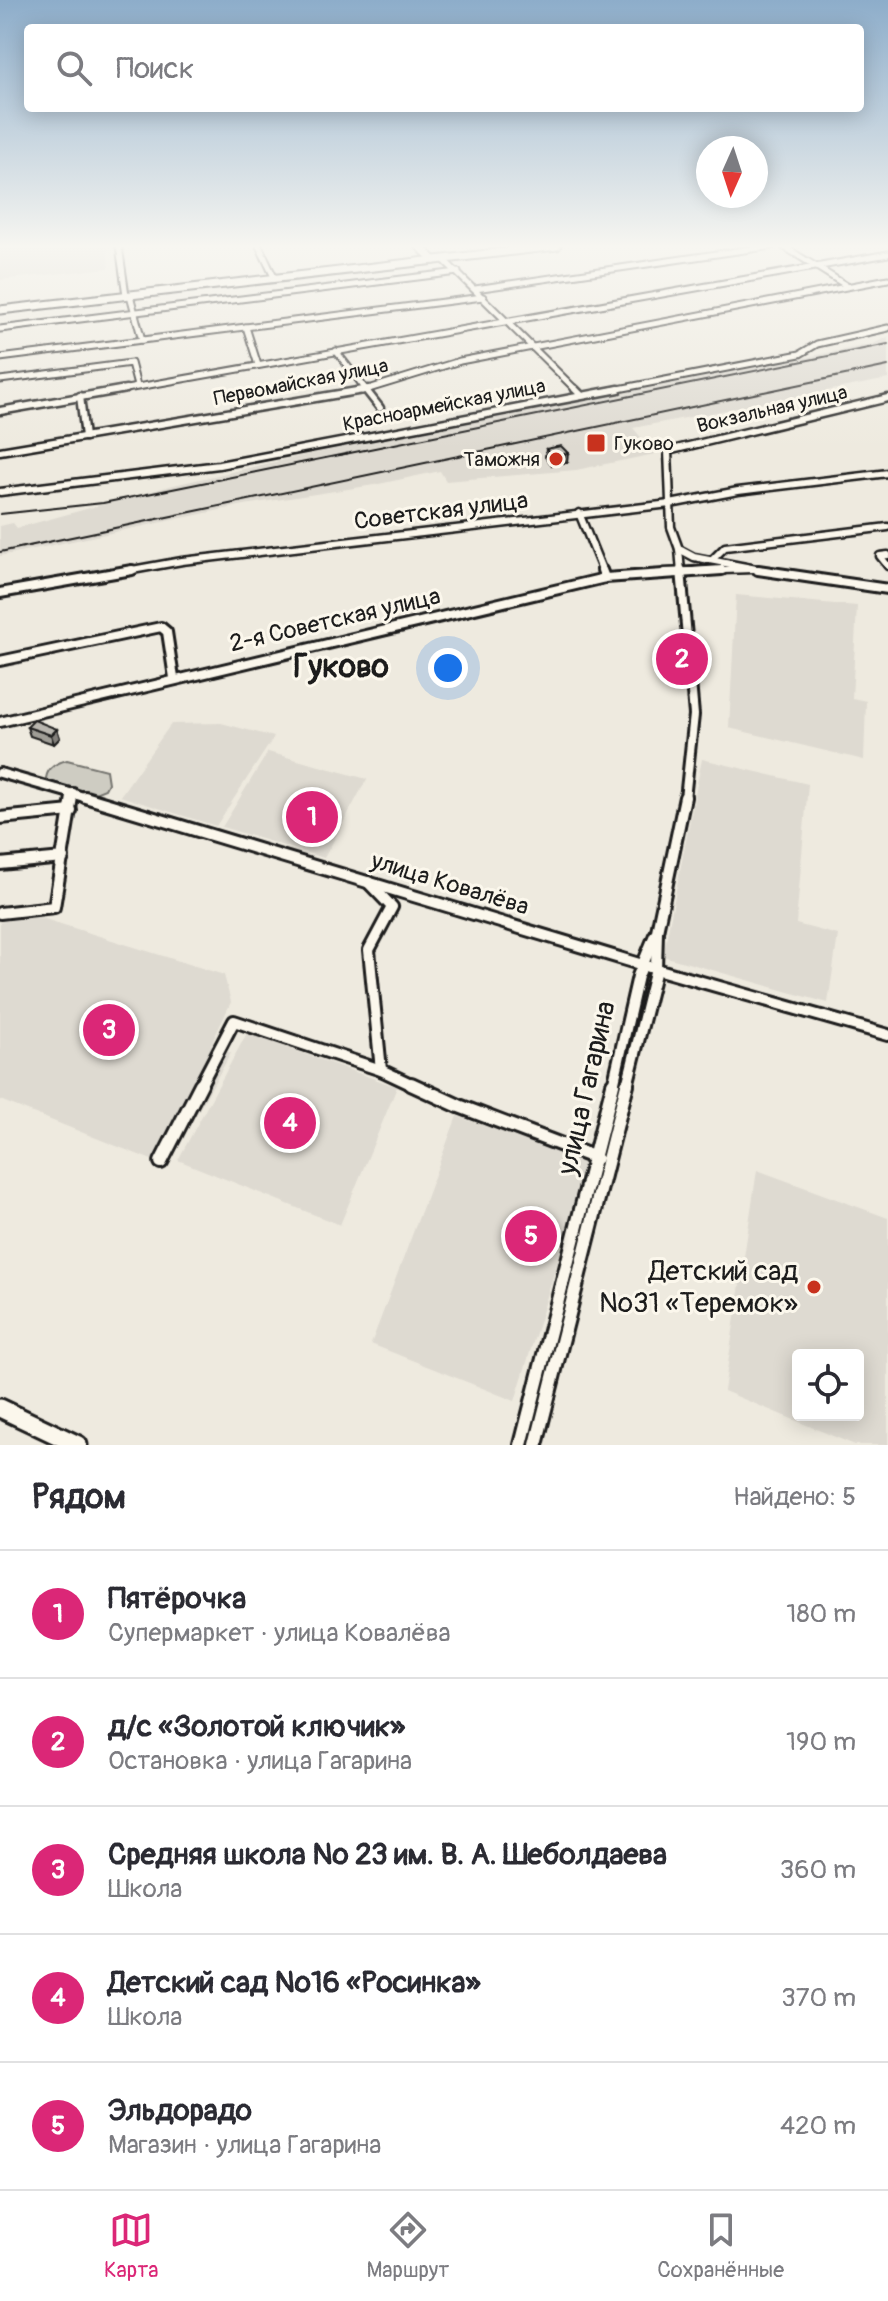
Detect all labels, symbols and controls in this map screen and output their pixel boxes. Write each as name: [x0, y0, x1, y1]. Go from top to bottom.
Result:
search box: [24, 24, 864, 112]
icon: search: [52, 46, 96, 90]
text: Поиск: [116, 50, 194, 87]
north arrow: [696, 136, 768, 208]
street label: Первомайская улица: [212, 353, 390, 411]
street label: Красноармейская улица: [341, 373, 547, 437]
street label: Вокзальная улица: [694, 380, 850, 438]
place label: Гуково: [614, 431, 674, 456]
marker: Гуково: [585, 432, 607, 454]
place label: Таможня: [464, 447, 540, 472]
marker: Таможня: [547, 450, 565, 468]
street label: Советская улица: [352, 486, 530, 536]
street label: 2-я Советская улица: [227, 582, 443, 658]
pin: 2: [656, 629, 708, 689]
district label: Гуково: [293, 647, 389, 687]
your location: [428, 648, 468, 688]
pin: 1: [286, 787, 338, 847]
street label: улица Ковалёва: [367, 846, 532, 922]
street label: улица Гагарина: [550, 998, 624, 1179]
pin: 3: [83, 1000, 135, 1060]
pin: 4: [264, 1093, 316, 1153]
pin: 5: [505, 1206, 557, 1266]
place label: Детский сад №31 «Теремок»: [599, 1254, 798, 1321]
marker: Детский сад №31 «Теремок»: [805, 1278, 823, 1296]
map controls: [792, 1349, 864, 1421]
button: locate: [792, 1349, 864, 1421]
text: Рядом: [32, 1476, 126, 1519]
text: Найдено: 5: [733, 1481, 856, 1513]
text: Пятёрочка: [108, 1580, 246, 1617]
text: 1: [53, 1598, 63, 1630]
text: 180 m: [786, 1598, 856, 1630]
text: Супермаркет · улица Ковалёва: [108, 1617, 451, 1649]
text: д/с «Золотой ключик»: [108, 1708, 405, 1745]
text: 2: [51, 1726, 65, 1758]
text: 190 m: [786, 1726, 856, 1758]
text: Остановка · улица Гагарина: [108, 1745, 412, 1777]
text: Средняя школа № 23 им. В. А. Шеболдаева: [108, 1836, 667, 1873]
text: 3: [51, 1854, 65, 1886]
text: 360 m: [780, 1854, 856, 1886]
text: Школа: [108, 1873, 182, 1905]
text: Детский сад №16 «Росинка»: [108, 1964, 481, 2001]
text: 4: [50, 1982, 66, 2014]
text: 370 m: [781, 1982, 856, 2014]
text: Школа: [108, 2001, 182, 2033]
text: Эльдорадо: [108, 2092, 252, 2129]
text: 5: [51, 2110, 65, 2142]
text: 420 m: [780, 2110, 856, 2142]
text: Магазин · улица Гагарина: [108, 2129, 381, 2161]
tab: Карта: [104, 2208, 159, 2284]
tab: Маршрут: [366, 2208, 449, 2284]
tab: Сохранённые: [657, 2208, 784, 2284]

